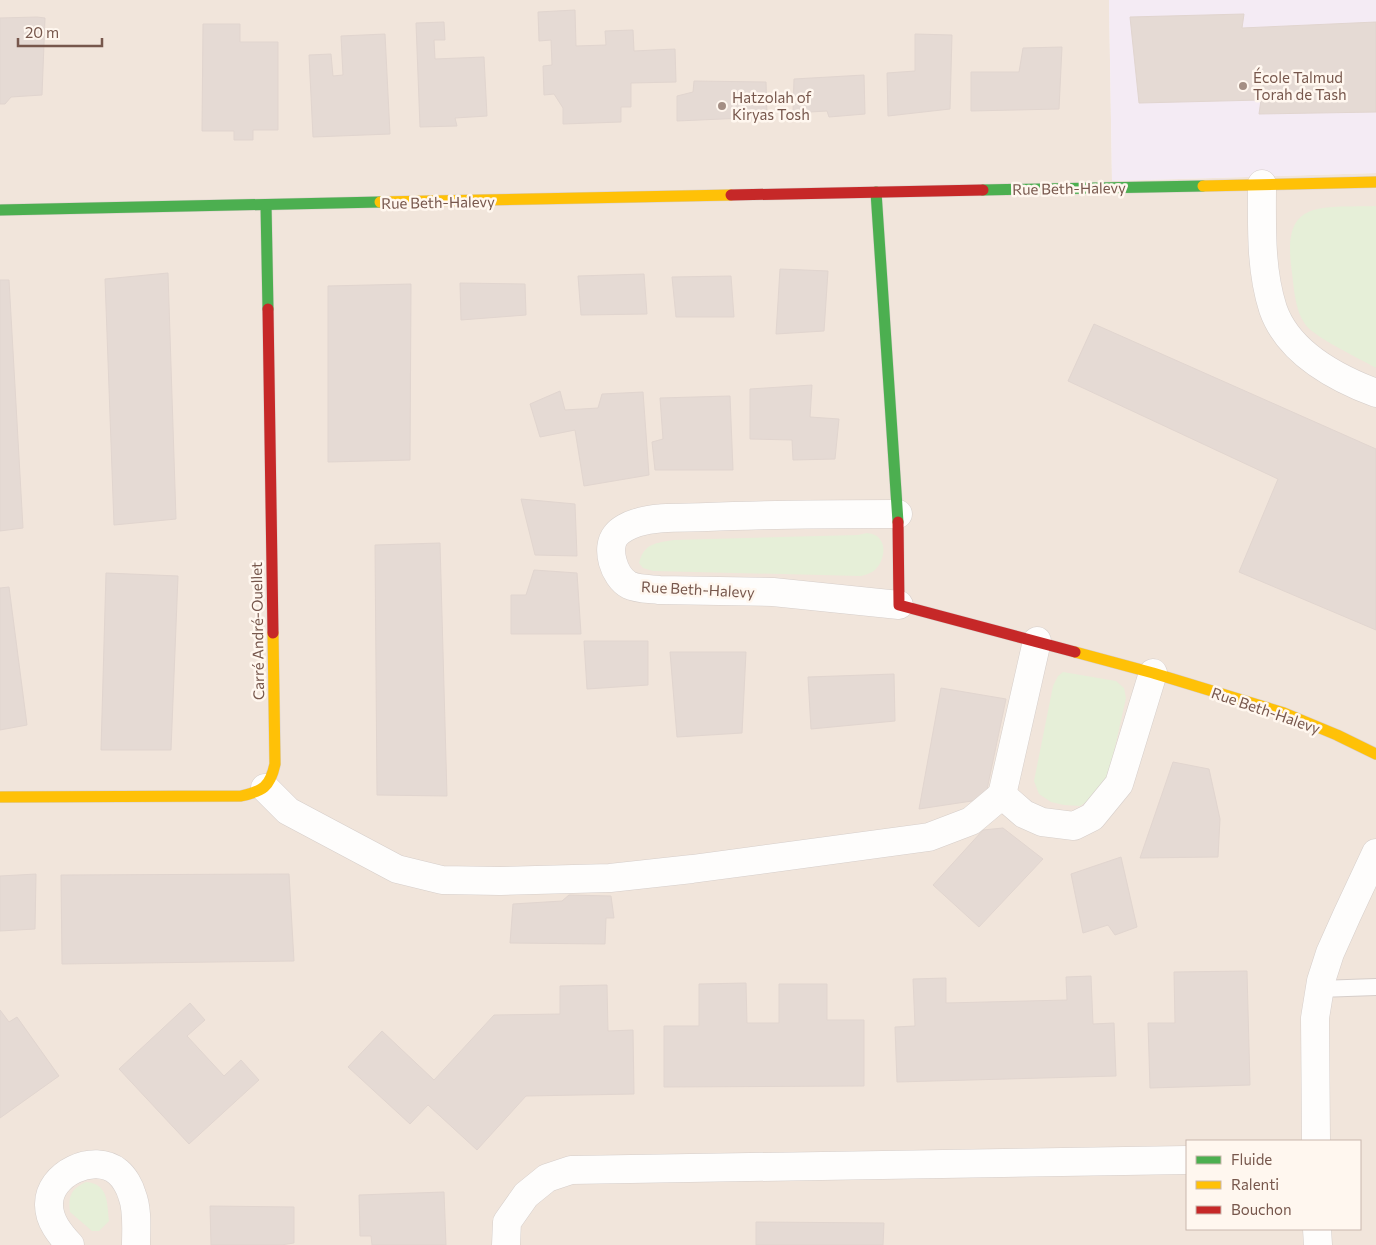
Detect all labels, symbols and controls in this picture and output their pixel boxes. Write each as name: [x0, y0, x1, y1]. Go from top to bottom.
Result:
scale bar: [18, 15, 101, 47]
text: 20 m: [25, 23, 59, 41]
place label: École Talmud Torah de Tash: [1253, 67, 1347, 103]
marker: École Talmud Torah de Tash: [1237, 80, 1249, 92]
place label: Hatzolah of Kiryas Tosh: [732, 88, 812, 123]
marker: Hatzolah of Kiryas Tosh: [716, 100, 728, 112]
street label: Rue Beth-Halevy: [1012, 178, 1126, 198]
street label: Rue Beth-Halevy: [381, 192, 495, 212]
street label: Carré André-Ouellet: [247, 562, 267, 700]
street label: Rue Beth-Halevy: [641, 577, 756, 601]
street label: Rue Beth-Halevy: [1209, 683, 1323, 737]
legend: [1186, 1140, 1361, 1230]
text: Fluide: [1231, 1150, 1272, 1168]
text: Ralenti: [1231, 1175, 1279, 1193]
text: Bouchon: [1231, 1200, 1292, 1218]

